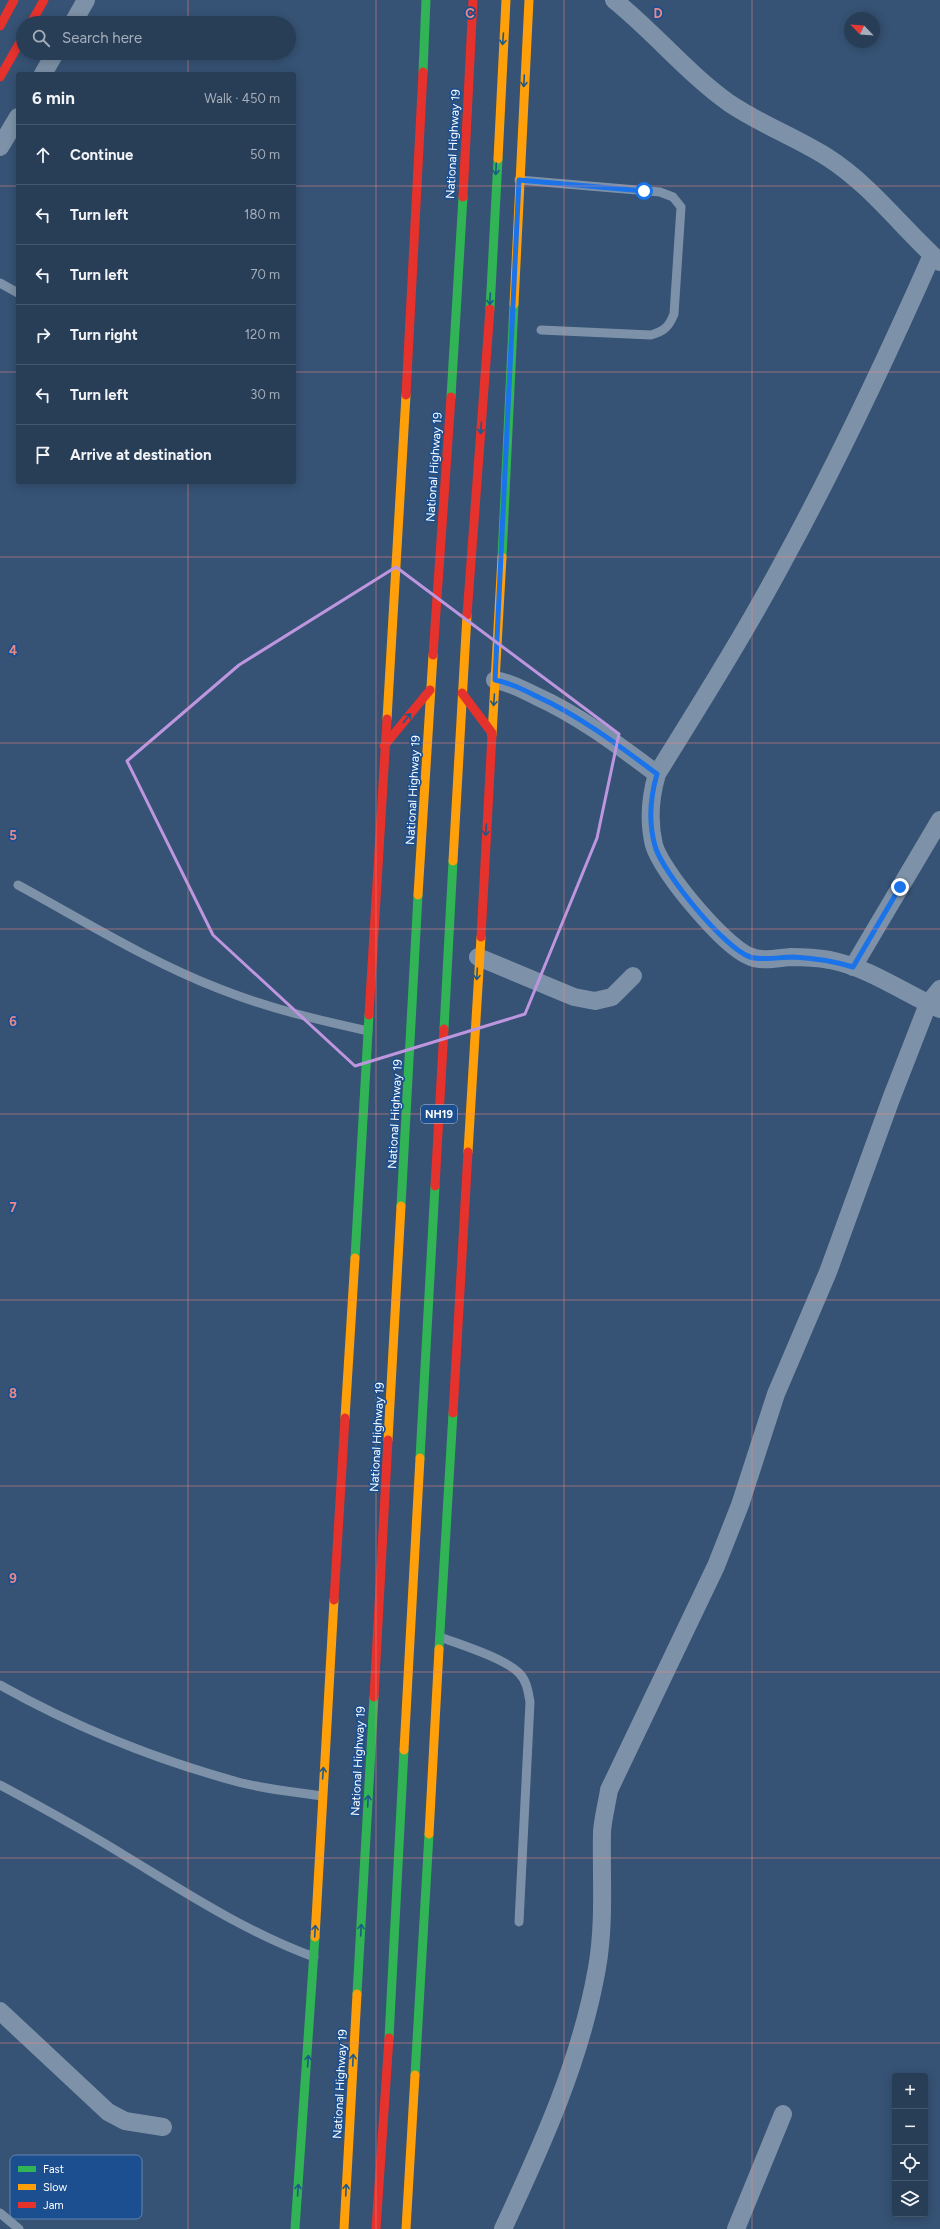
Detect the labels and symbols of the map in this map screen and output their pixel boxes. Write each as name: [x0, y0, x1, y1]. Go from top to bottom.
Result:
text: C: [465, 6, 475, 21]
text: D: [653, 6, 663, 21]
north arrow: [844, 12, 880, 48]
one-way arrow: [500, 32, 507, 45]
one-way arrow: [521, 74, 528, 87]
street label: National Highway 19: [443, 89, 463, 199]
one-way arrow: [493, 162, 500, 175]
route start: [635, 182, 653, 200]
one-way arrow: [486, 292, 494, 305]
street label: National Highway 19: [423, 412, 445, 522]
one-way arrow: [478, 421, 485, 434]
text: 4: [9, 643, 17, 658]
one-way arrow: [491, 693, 498, 706]
one-way arrow: [403, 713, 412, 724]
street label: National Highway 19: [403, 735, 423, 845]
one-way arrow: [482, 823, 490, 836]
text: 5: [9, 828, 17, 843]
route end: [891, 878, 909, 896]
one-way arrow: [473, 967, 481, 980]
text: 6: [9, 1014, 17, 1029]
street label: National Highway 19: [385, 1059, 405, 1169]
road number: NH19: [421, 1105, 457, 1123]
text: 7: [9, 1200, 17, 1215]
street label: National Highway 19: [367, 1382, 387, 1492]
text: 8: [9, 1386, 17, 1401]
text: 9: [9, 1571, 17, 1586]
street label: National Highway 19: [348, 1706, 368, 1816]
one-way arrow: [319, 1767, 327, 1780]
one-way arrow: [364, 1795, 371, 1808]
one-way arrow: [357, 1924, 364, 1937]
one-way arrow: [311, 1925, 319, 1938]
street label: National Highway 19: [330, 2029, 350, 2139]
one-way arrow: [304, 2054, 311, 2067]
one-way arrow: [350, 2054, 357, 2067]
legend: [10, 2155, 142, 2219]
text: Fast: [43, 2163, 64, 2176]
text: Slow: [43, 2181, 67, 2194]
one-way arrow: [294, 2184, 301, 2197]
one-way arrow: [342, 2184, 350, 2197]
text: Jam: [43, 2199, 64, 2212]

